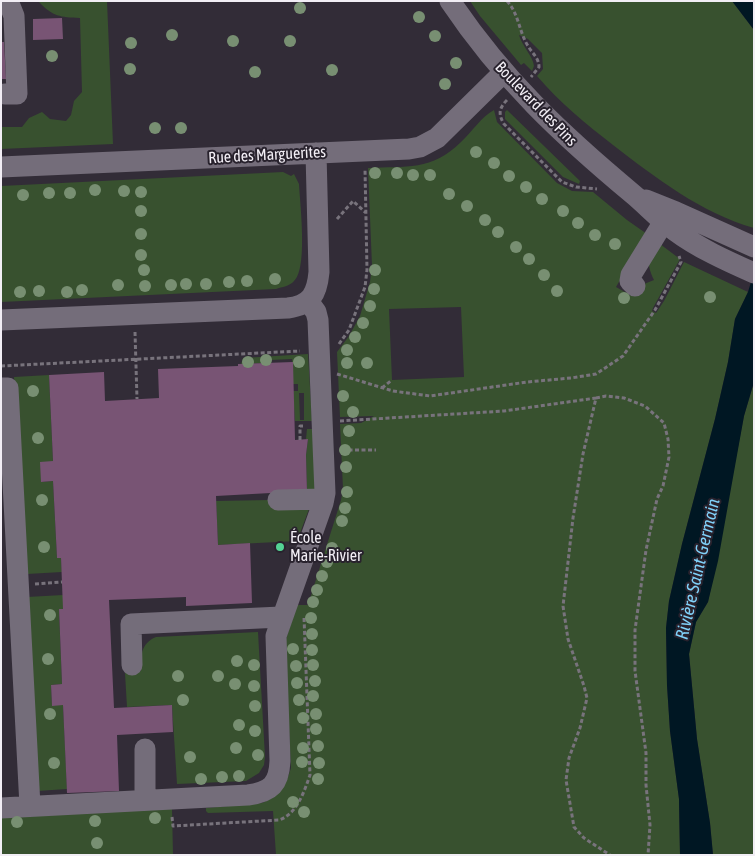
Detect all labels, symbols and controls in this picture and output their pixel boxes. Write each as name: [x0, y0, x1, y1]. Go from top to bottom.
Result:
street label: Boulevard des Pins: [491, 58, 581, 150]
street label: Rue des Marguerites: [208, 142, 326, 168]
water label: Rivière Saint-Germain: [671, 496, 725, 642]
place label: École Marie-Rivier: [290, 528, 362, 566]
marker: École Marie-Rivier: [274, 541, 286, 553]

